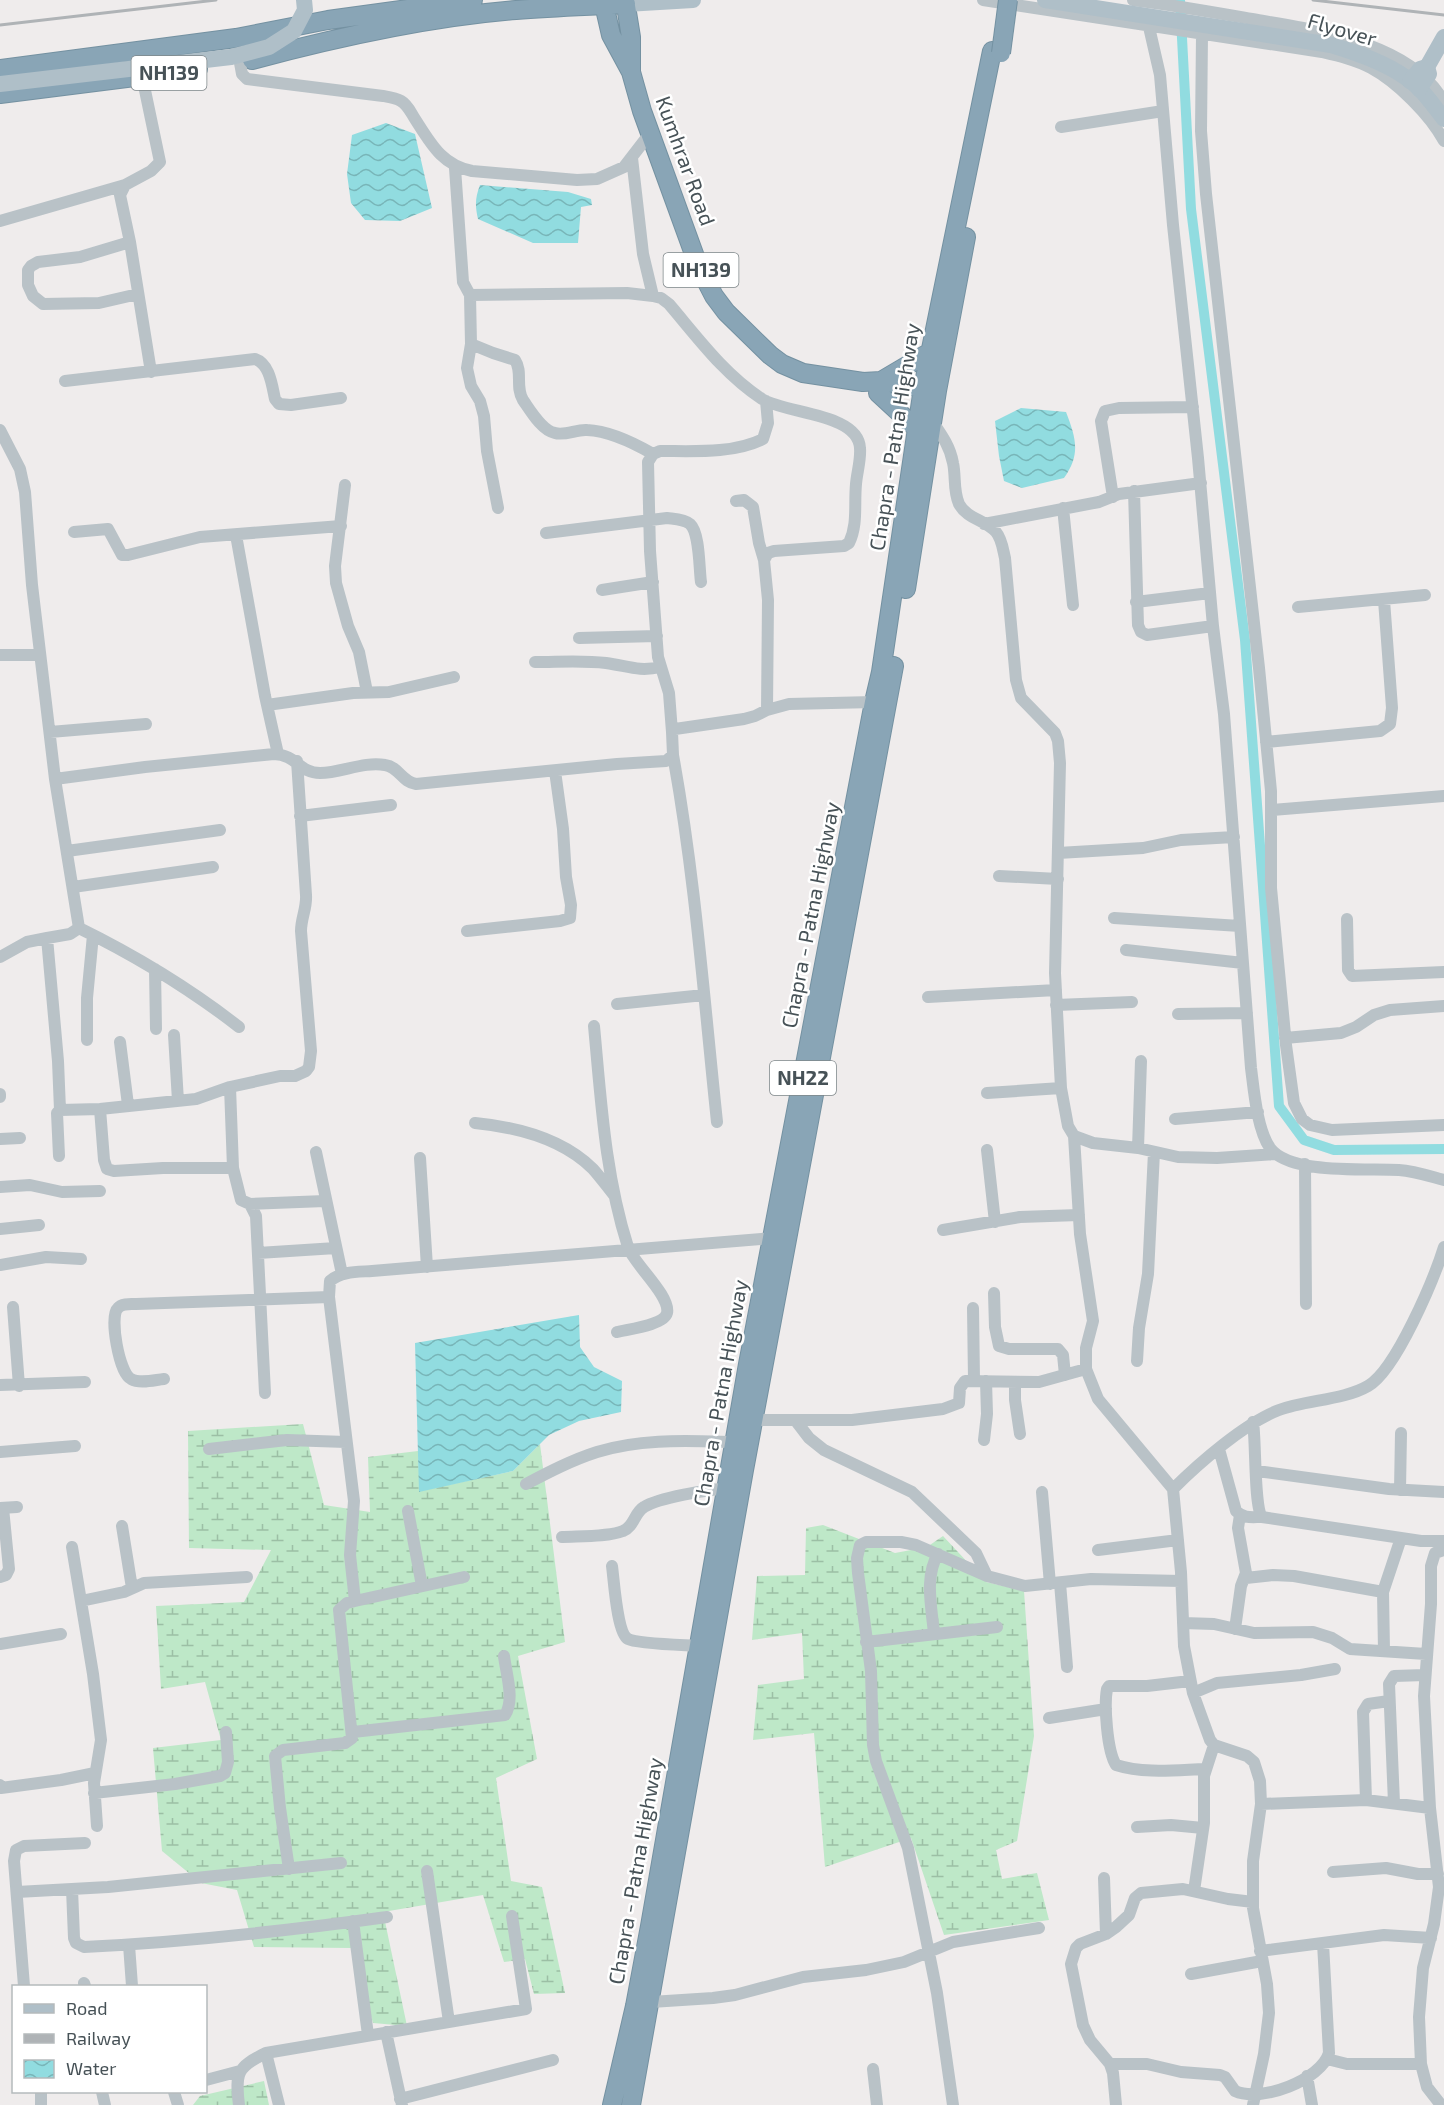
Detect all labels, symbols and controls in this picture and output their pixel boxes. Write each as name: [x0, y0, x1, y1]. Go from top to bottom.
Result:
street label: Flyover: [1305, 7, 1380, 50]
road number: NH139: [132, 56, 207, 90]
street label: Kumhrar Road: [651, 92, 721, 229]
road number: NH139: [664, 253, 738, 287]
street label: Chapra - Patna Highway: [863, 321, 924, 552]
street label: Chapra - Patna Highway: [775, 799, 844, 1030]
road number: NH22: [770, 1061, 836, 1095]
street label: Chapra - Patna Highway: [687, 1277, 752, 1508]
street label: Chapra - Patna Highway: [602, 1755, 667, 1986]
legend: [12, 1985, 207, 2093]
text: Road: [66, 1997, 107, 2019]
text: Railway: [66, 2027, 131, 2049]
text: Water: [66, 2057, 116, 2079]

